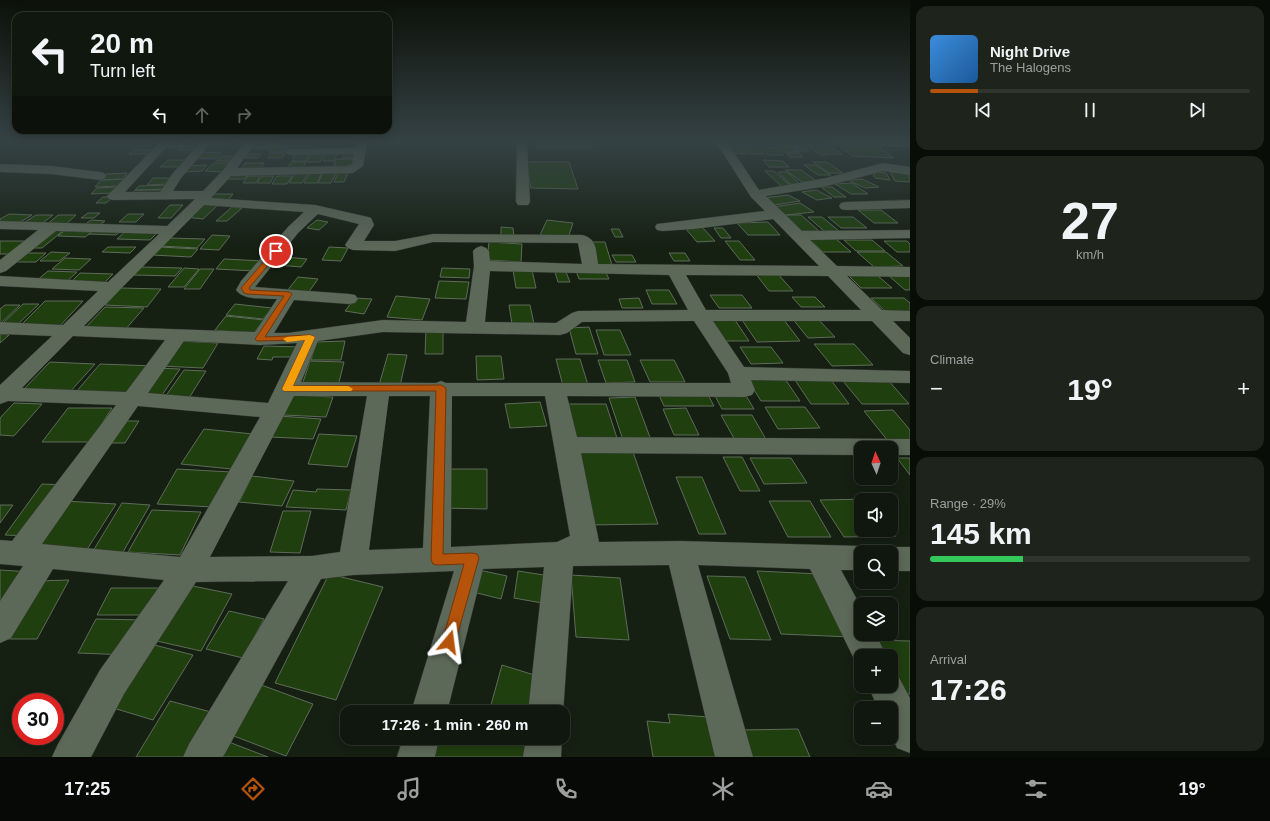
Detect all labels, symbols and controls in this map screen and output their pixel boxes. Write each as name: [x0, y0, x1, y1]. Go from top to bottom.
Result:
icon: left: [24, 28, 76, 80]
text: 20 m: [90, 28, 154, 59]
text: Night Drive: [990, 43, 1070, 60]
text: The Halogens: [990, 60, 1071, 75]
text: Turn left: [90, 61, 155, 81]
icon: previous: [972, 99, 994, 121]
icon: pause: [1079, 99, 1101, 121]
icon: next: [1186, 99, 1208, 121]
icon: left: [149, 104, 171, 126]
icon: ahead: [191, 104, 213, 126]
icon: right: [233, 104, 255, 126]
text: 27: [1061, 192, 1119, 250]
pin: [259, 234, 293, 268]
icon: arrive: [265, 240, 287, 262]
text: km/h: [1076, 247, 1104, 262]
text: Climate: [930, 352, 974, 367]
text: 19°: [1067, 373, 1113, 406]
text: −: [930, 376, 943, 401]
text: +: [1237, 376, 1250, 401]
north arrow: [854, 441, 898, 485]
map controls: [854, 441, 898, 745]
button: sound: [854, 493, 898, 537]
text: Range · 29%: [930, 496, 1006, 511]
text: 145 km: [930, 517, 1032, 550]
button: search: [854, 545, 898, 589]
button: layers: [854, 597, 898, 641]
position arrow: [428, 621, 470, 663]
button: +: [854, 649, 898, 693]
text: Arrival: [930, 652, 967, 667]
text: 17:26: [930, 673, 1007, 706]
speed limit sign: 30: [12, 693, 64, 745]
button: −: [854, 701, 898, 745]
text: 17:26 · 1 min · 260 m: [382, 716, 528, 733]
icon: directions: [239, 775, 267, 803]
icon: music: [395, 775, 423, 803]
icon: phone: [552, 775, 580, 803]
icon: climate: [709, 775, 737, 803]
icon: car: [865, 775, 893, 803]
icon: filters: [1022, 775, 1050, 803]
text: 17:25: [64, 779, 110, 799]
text: 19°: [1178, 779, 1206, 799]

